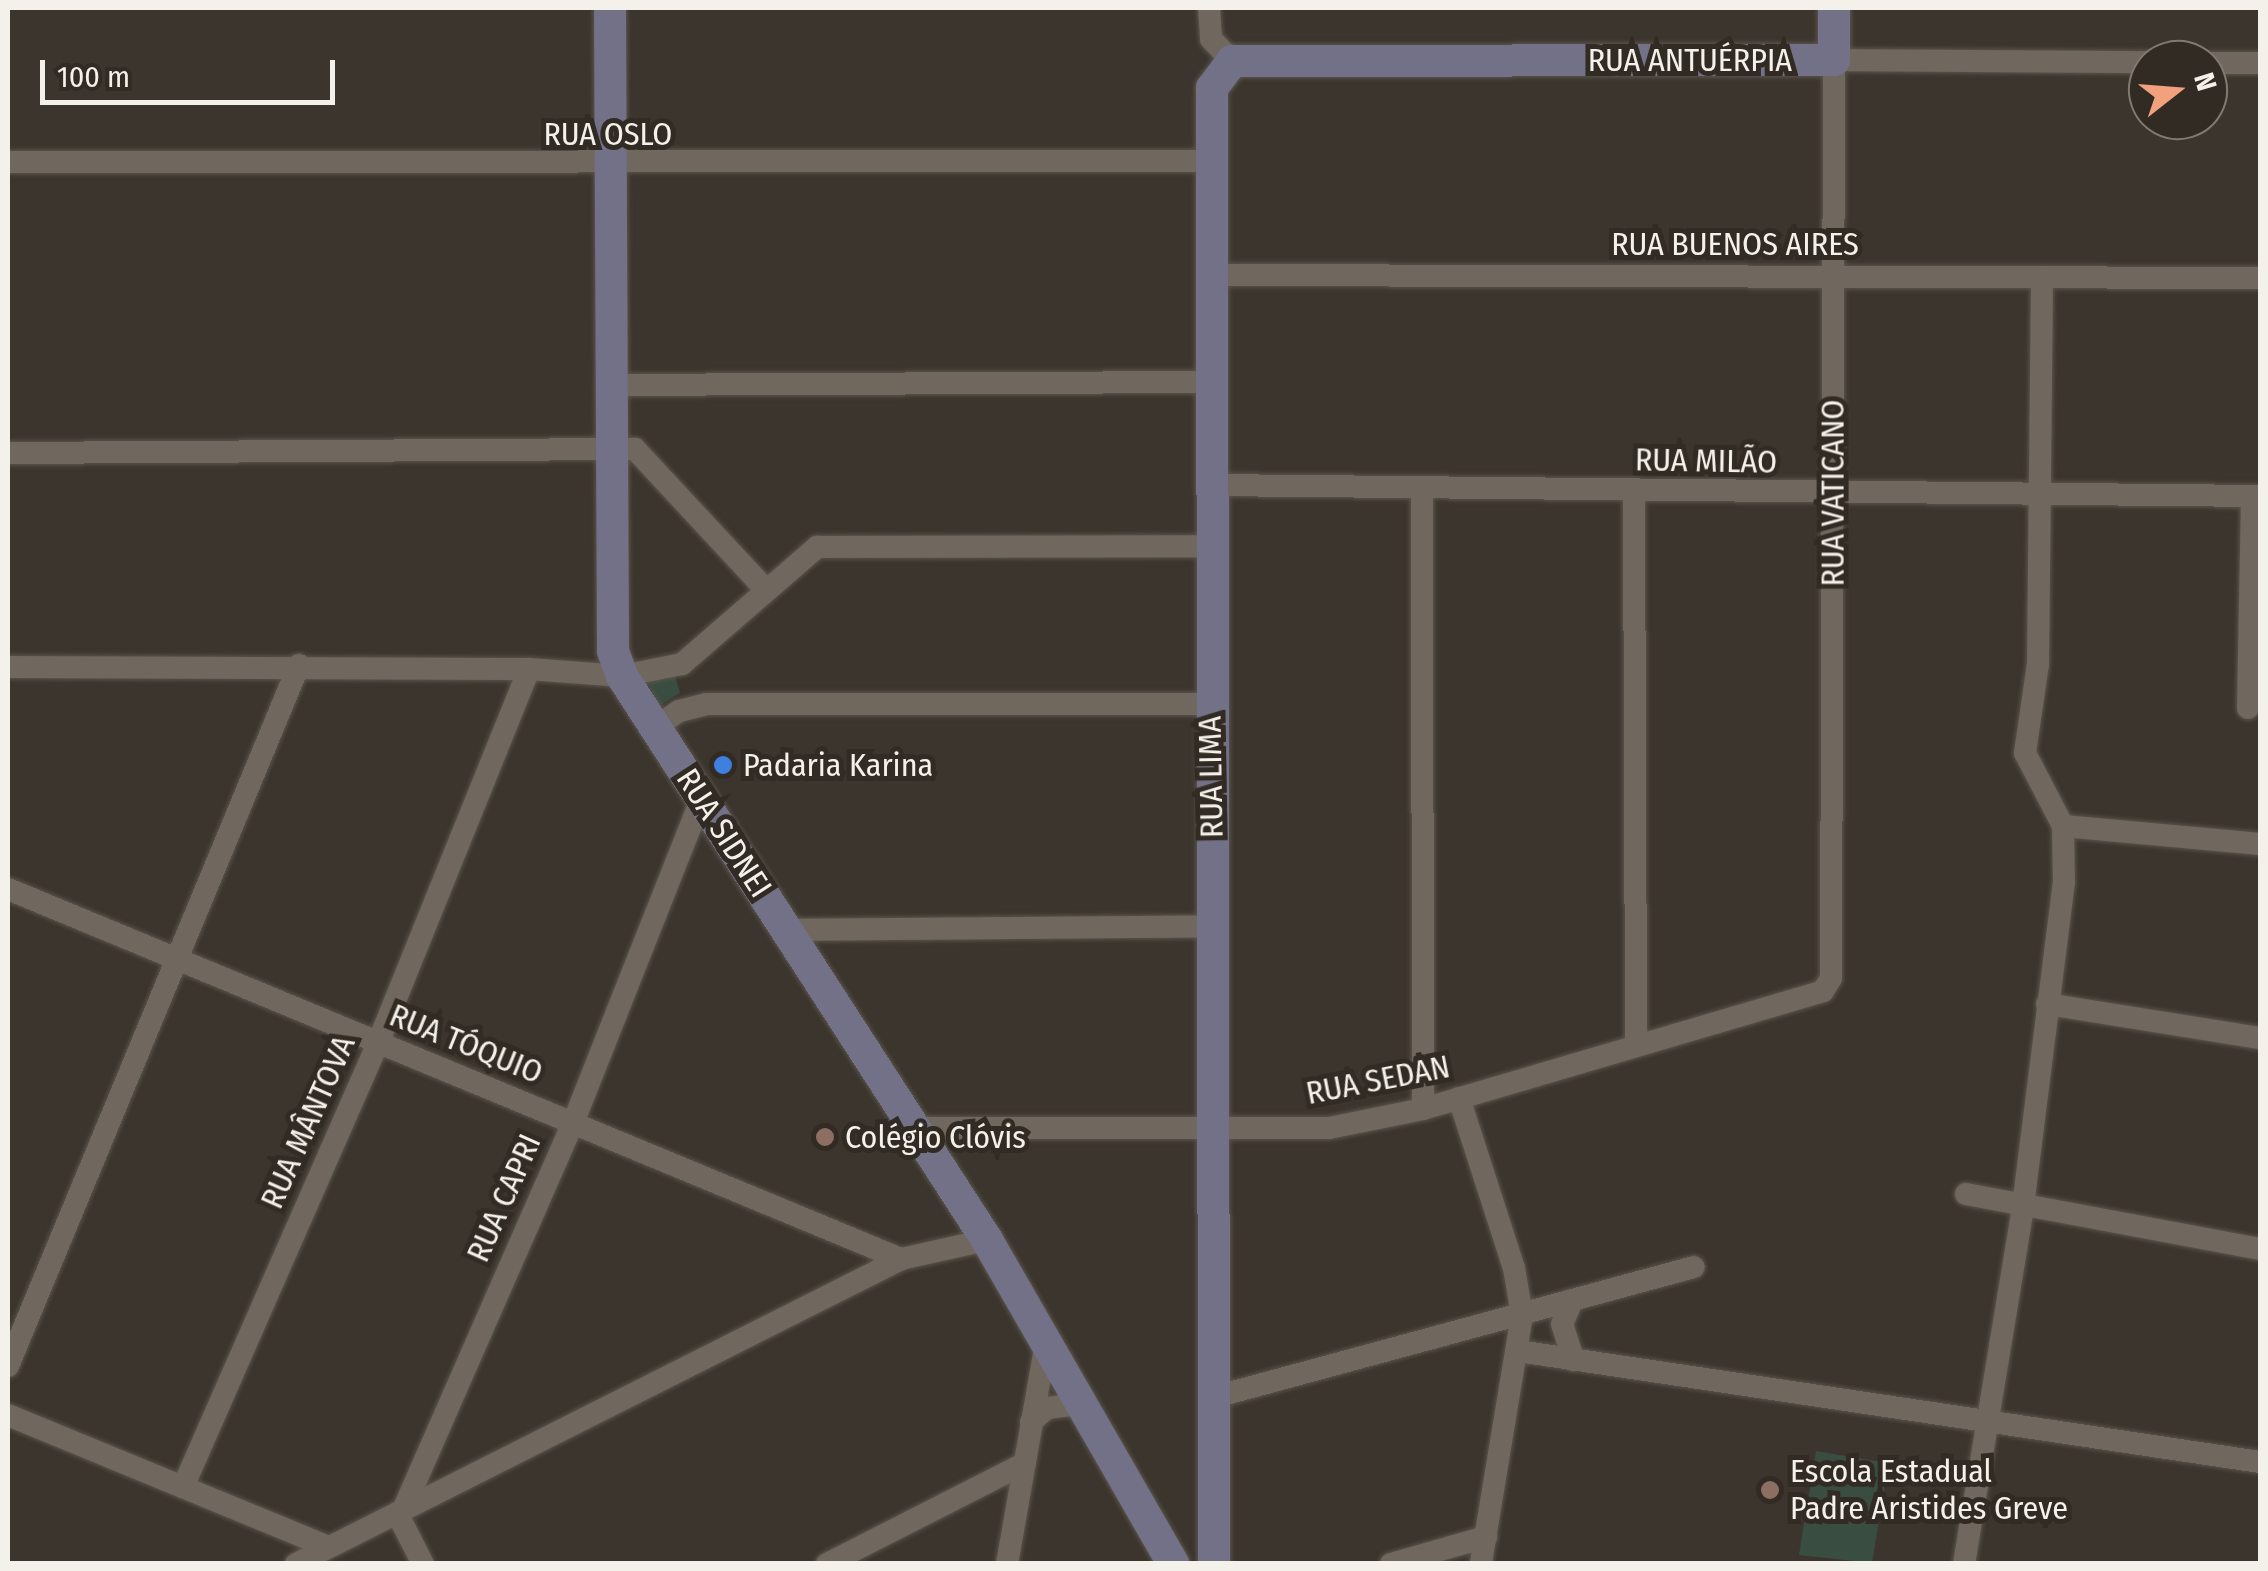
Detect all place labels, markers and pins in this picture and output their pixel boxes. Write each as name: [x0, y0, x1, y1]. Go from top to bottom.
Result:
place label: Padaria Karina: [743, 746, 933, 784]
marker: Padaria Karina: [712, 754, 734, 776]
place label: Colégio Clóvis: [845, 1118, 1026, 1156]
marker: Colégio Clóvis: [814, 1126, 836, 1148]
place label: Escola Estadual Padre Aristides Greve: [1790, 1453, 2068, 1528]
marker: Escola Estadual Padre Aristides Greve: [1759, 1479, 1781, 1501]

